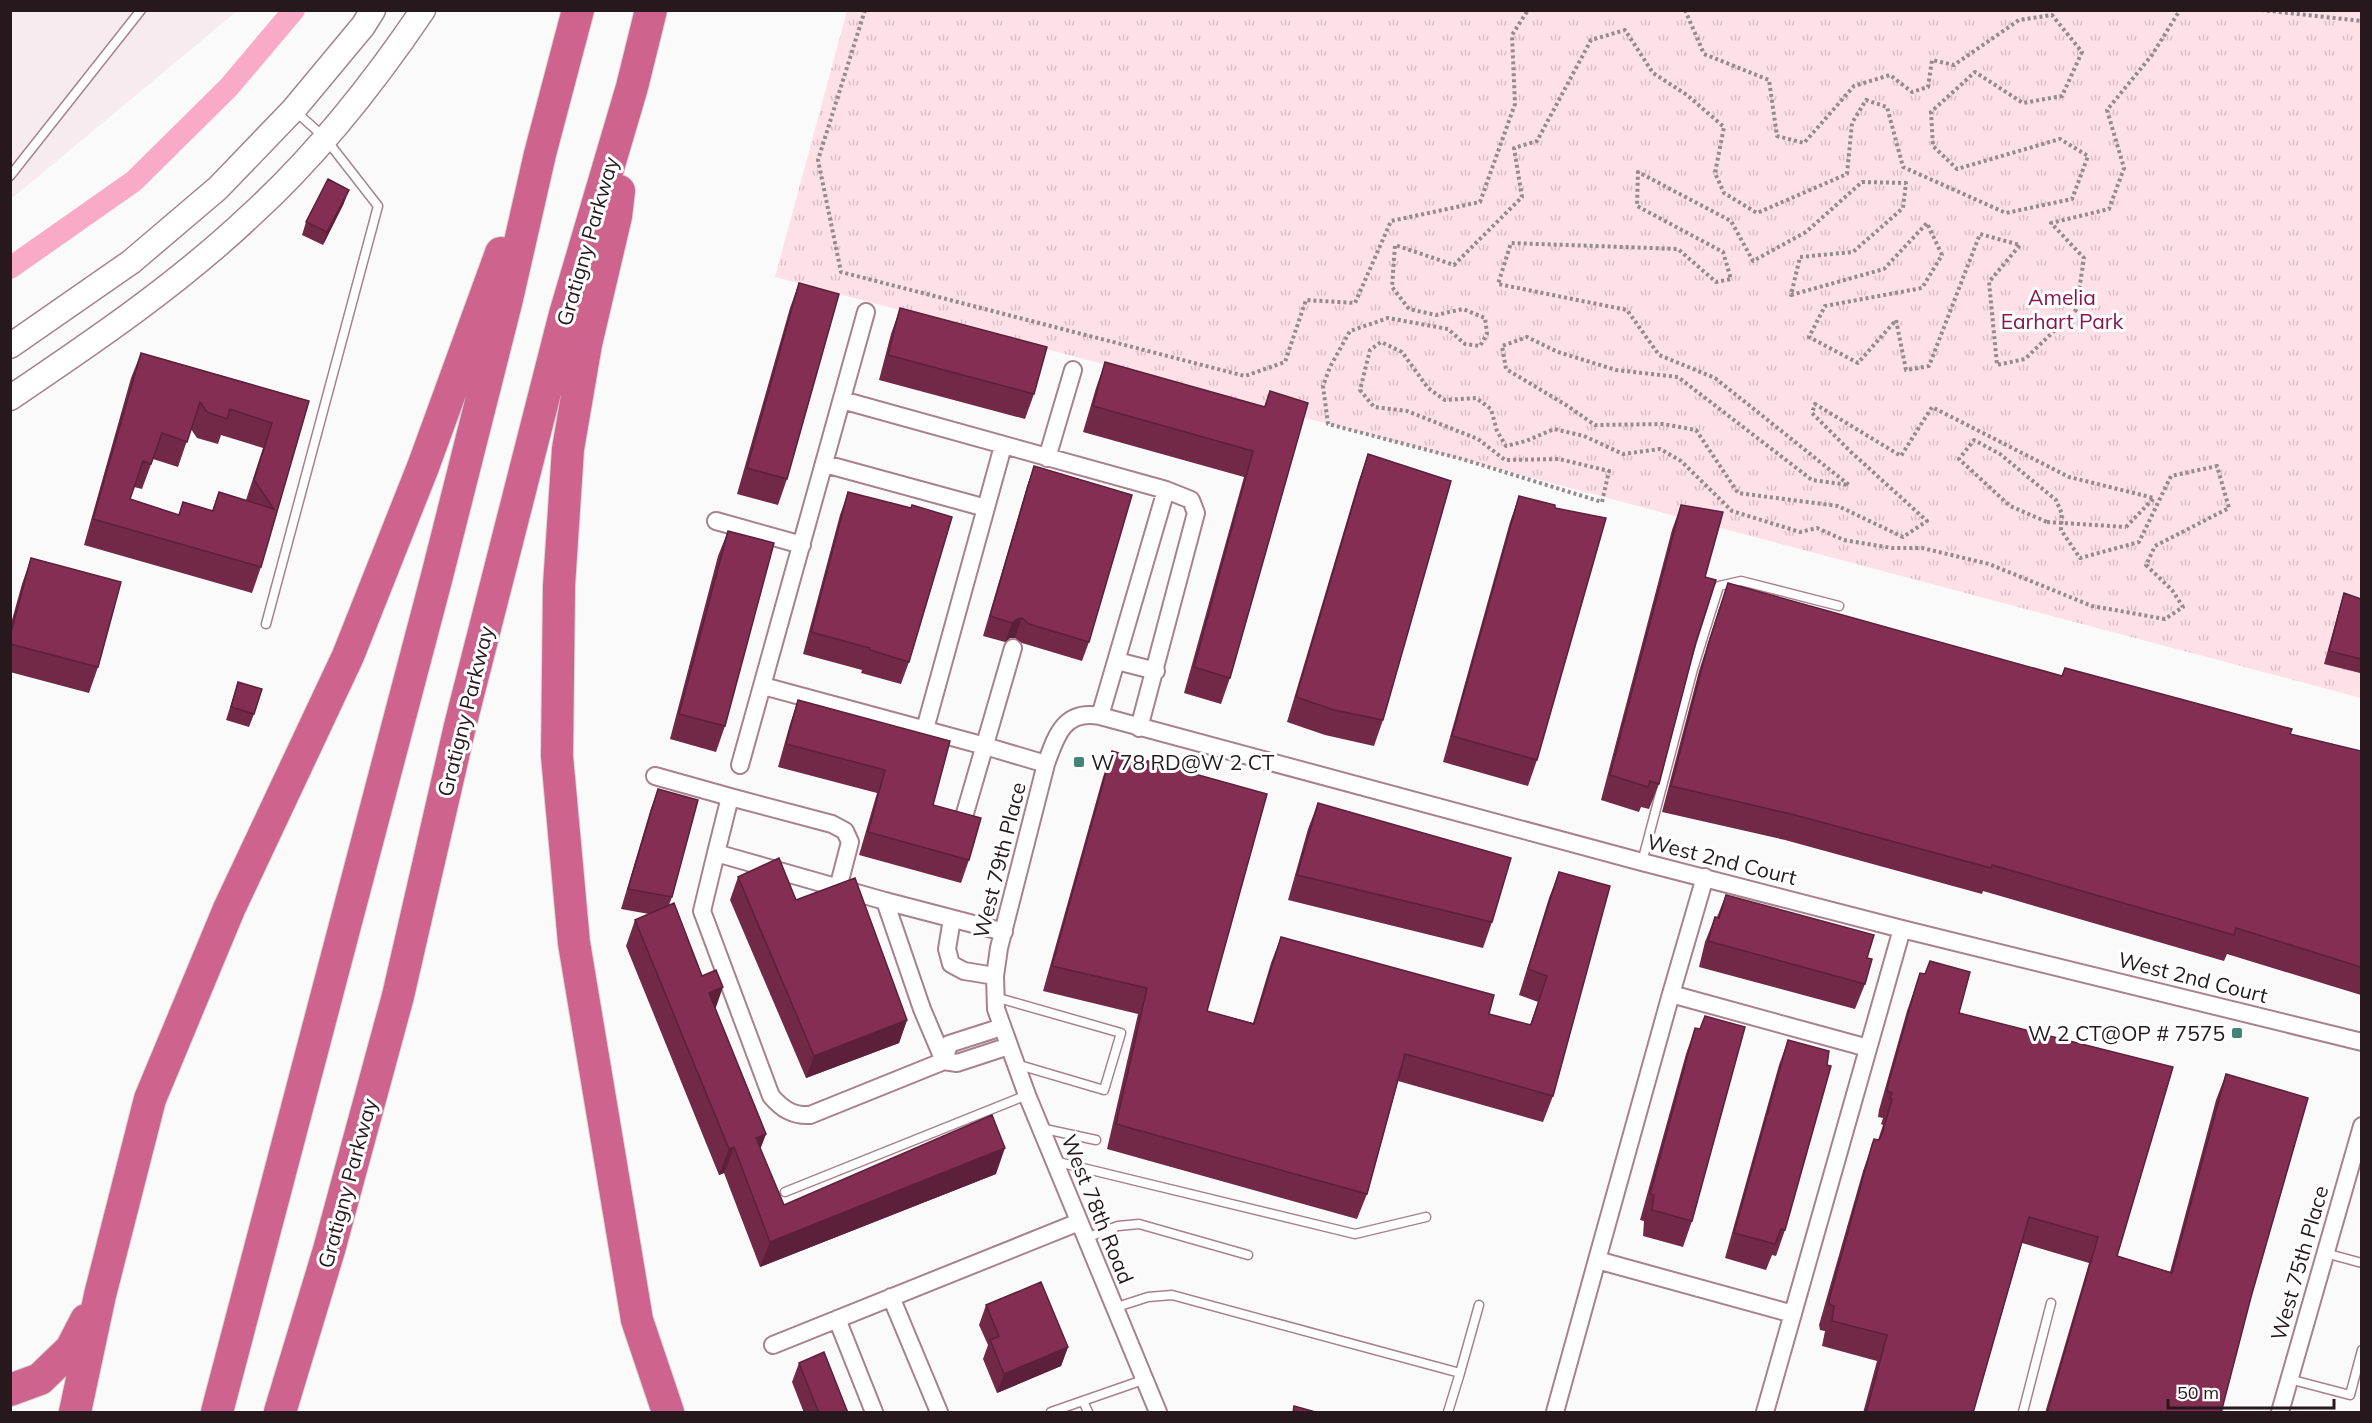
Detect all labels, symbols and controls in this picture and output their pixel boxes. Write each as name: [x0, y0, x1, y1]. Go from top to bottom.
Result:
street label: Gratigny Parkway: [550, 153, 624, 329]
park label: Amelia Earhart Park: [2001, 284, 2123, 334]
street label: Gratigny Parkway: [431, 623, 499, 799]
place label: W 78 RD@W 2 CT: [1091, 749, 1275, 775]
marker: W 78 RD@W 2 CT: [1072, 755, 1086, 769]
street label: West 79th Place: [967, 779, 1031, 941]
street label: West 2nd Court: [1645, 828, 1799, 890]
street label: West 2nd Court: [2116, 946, 2270, 1008]
place label: W 2 CT@OP # 7575: [2028, 1020, 2225, 1046]
marker: W 2 CT@OP # 7575: [2230, 1026, 2244, 1040]
street label: Gratigny Parkway: [312, 1095, 382, 1271]
street label: West 78th Road: [1056, 1131, 1140, 1287]
street label: West 75th Place: [2264, 1183, 2334, 1343]
scale bar: [2168, 1372, 2334, 1410]
text: 50 m: [2177, 1381, 2219, 1404]

